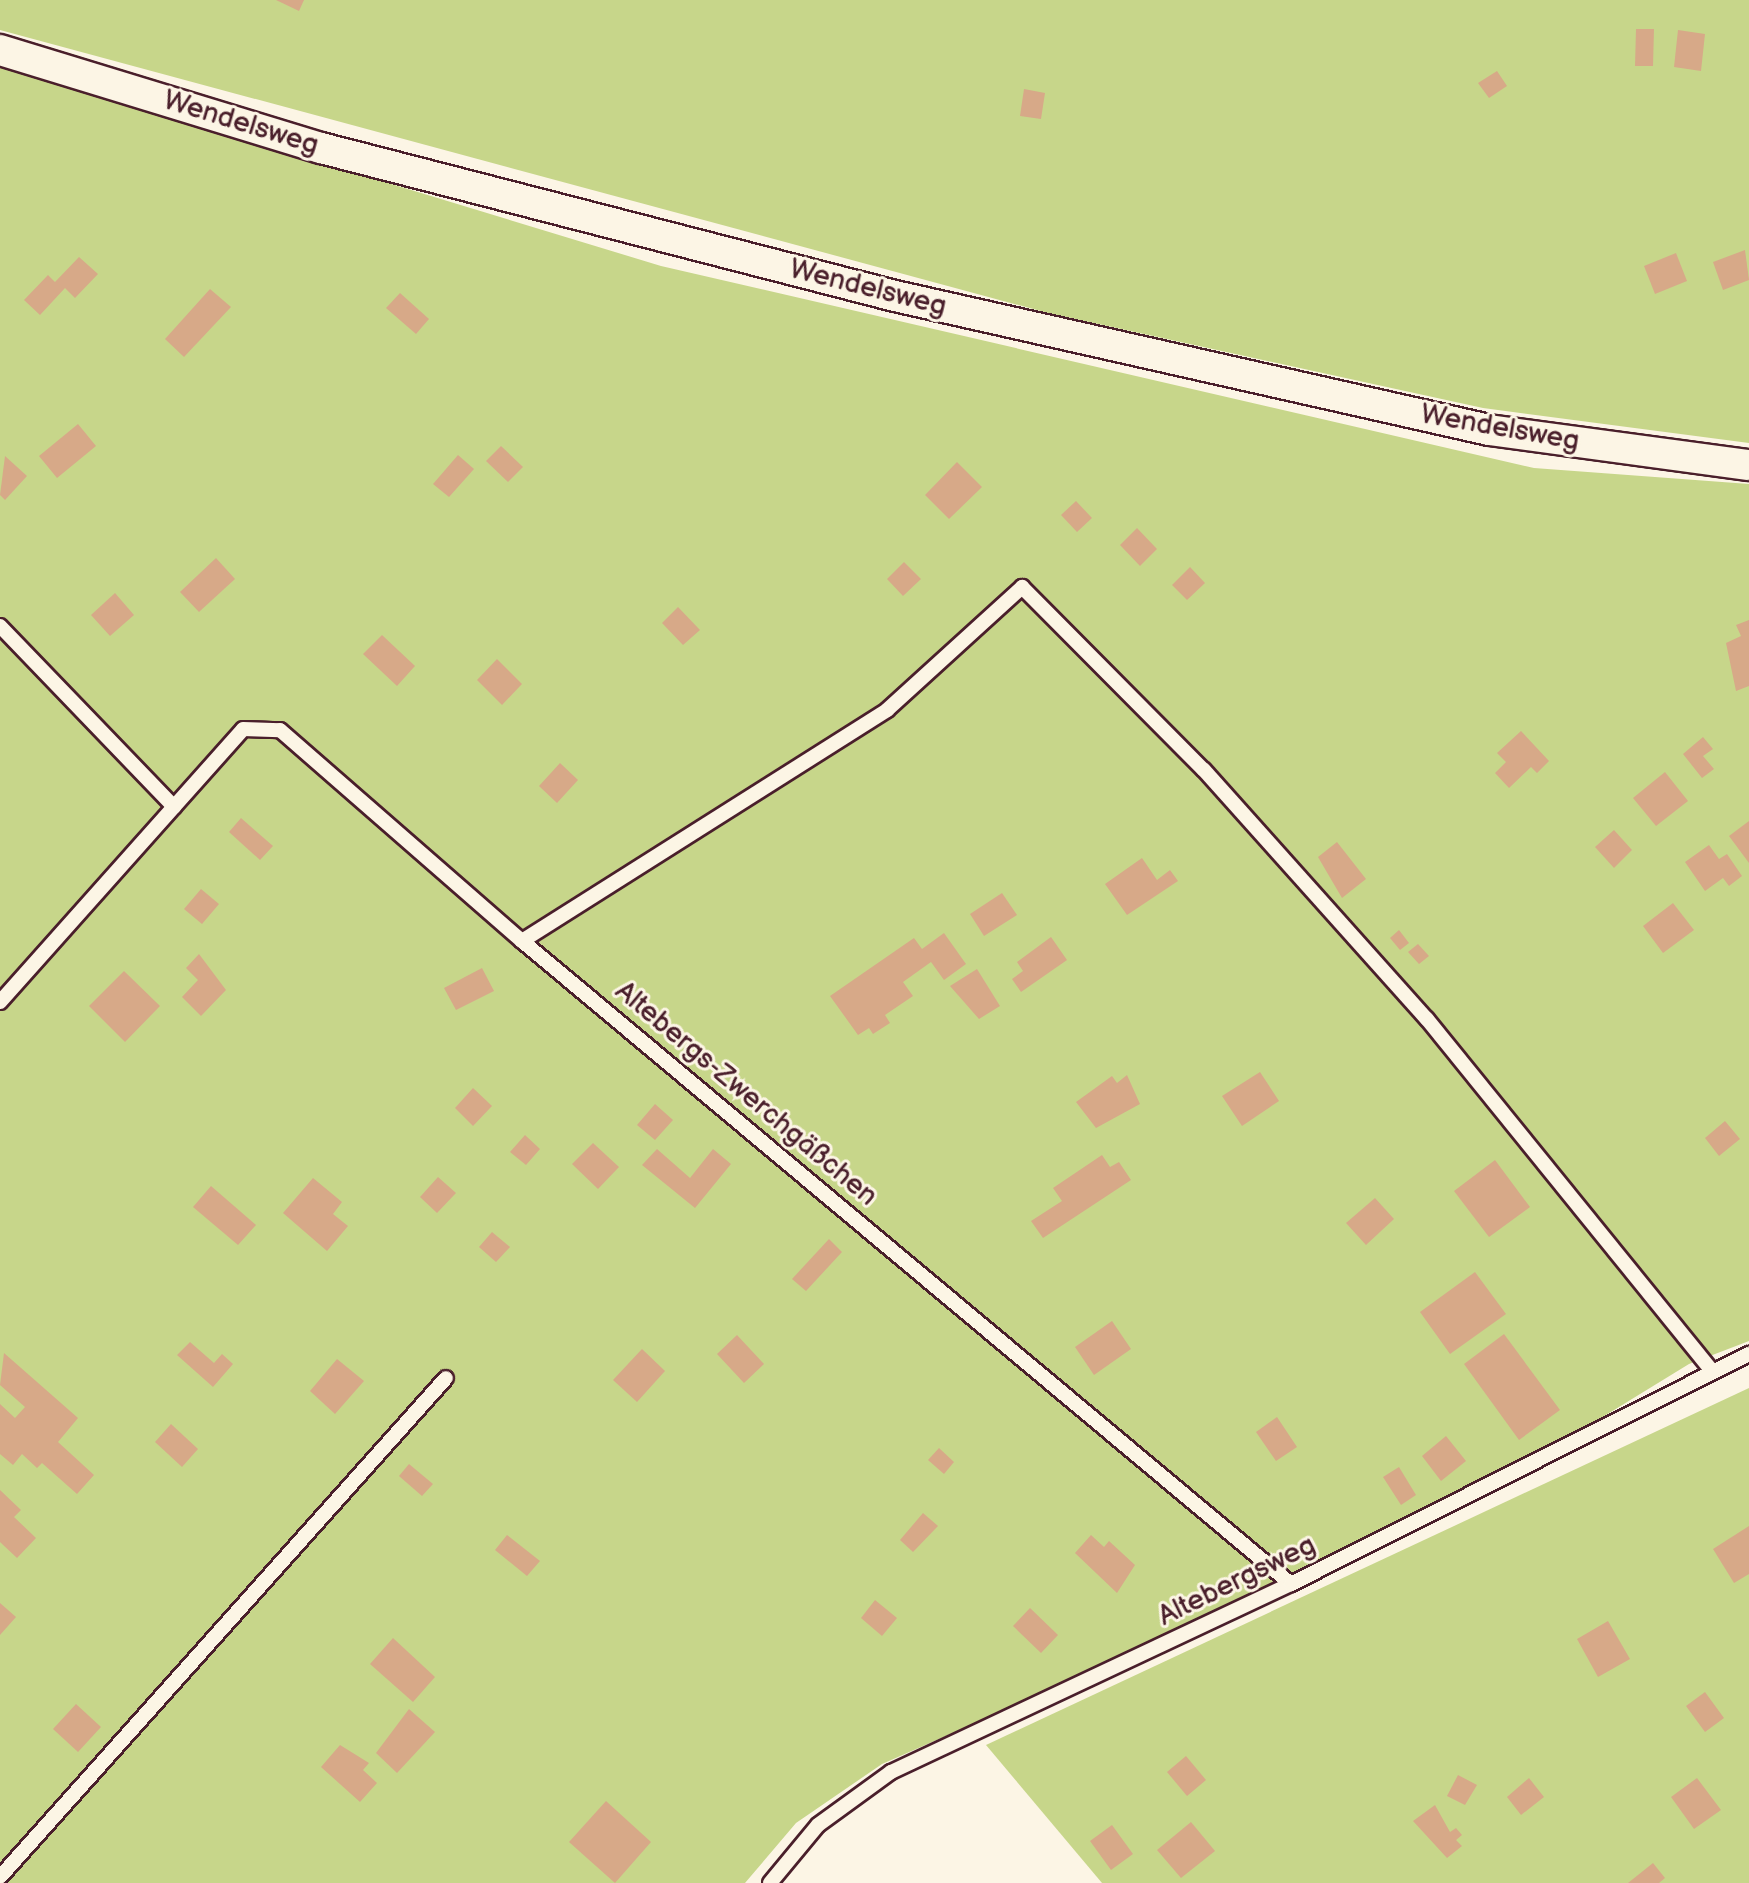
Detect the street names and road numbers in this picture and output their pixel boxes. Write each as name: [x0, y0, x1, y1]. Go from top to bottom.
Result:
street label: Wendelsweg: [159, 83, 323, 163]
street label: Wendelsweg: [786, 252, 950, 324]
street label: Wendelsweg: [1418, 398, 1582, 458]
street label: Altebergs-Zwerchgäßchen: [608, 975, 884, 1213]
street label: Altebergsweg: [1153, 1528, 1321, 1634]

